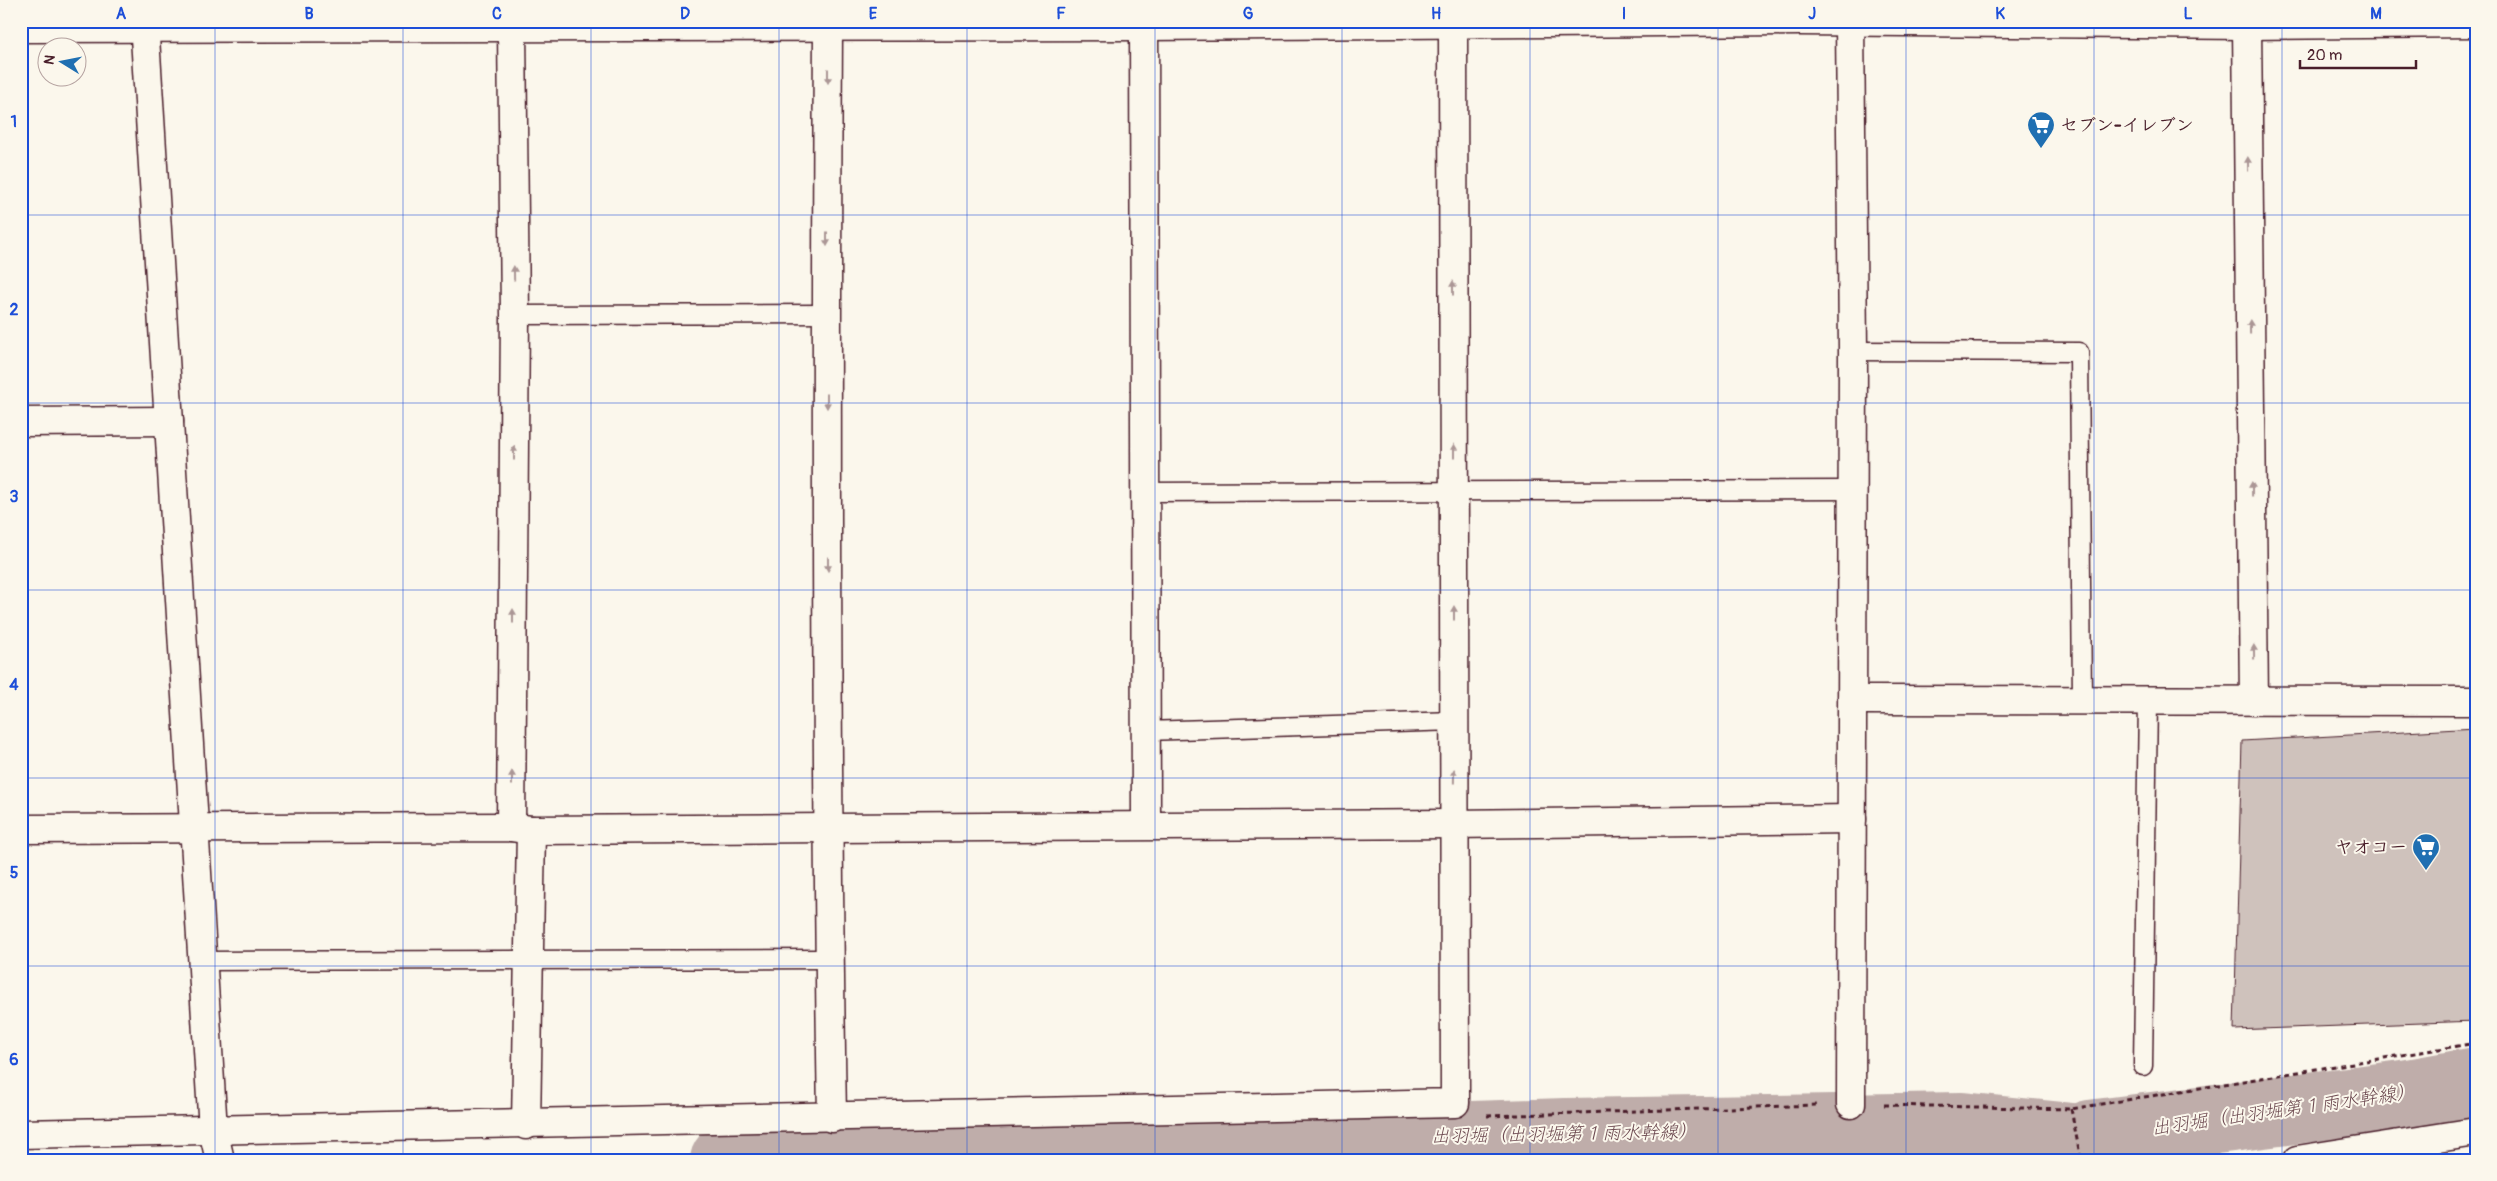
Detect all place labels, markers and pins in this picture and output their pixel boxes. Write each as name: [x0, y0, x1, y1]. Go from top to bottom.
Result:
supermarket icon: セブン-イレブン: [2026, 110, 2056, 149]
place label: セブン-イレブン: [2060, 114, 2194, 137]
supermarket icon: ヤオコー: [2411, 832, 2441, 871]
place label: ヤオコー: [2335, 836, 2407, 859]

